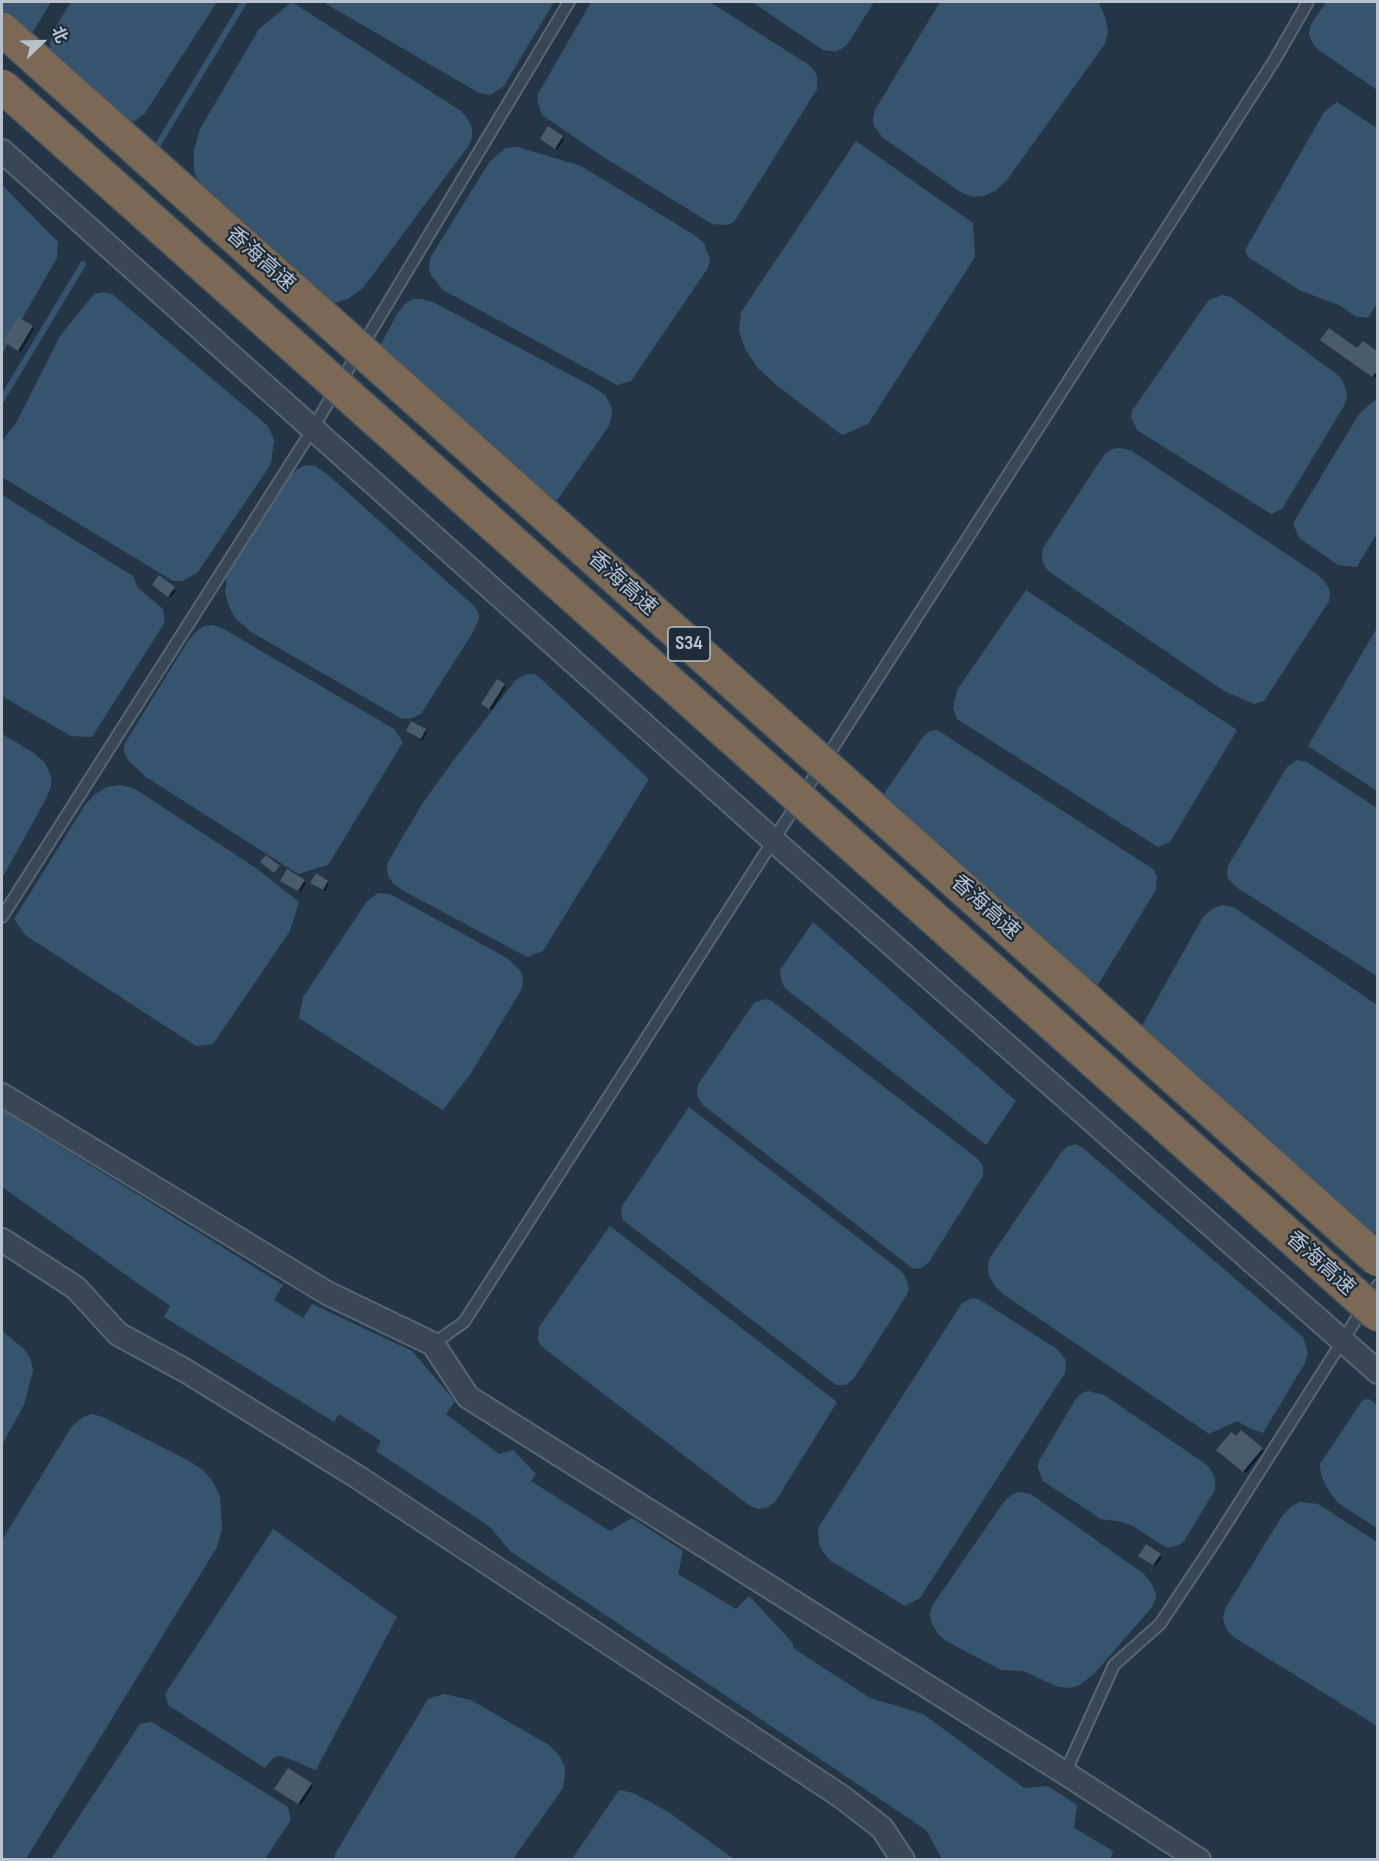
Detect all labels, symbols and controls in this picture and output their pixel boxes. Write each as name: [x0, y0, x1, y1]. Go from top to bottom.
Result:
north arrow: [12, 12, 72, 72]
text: 北: [47, 24, 71, 46]
street label: 香海高速: [220, 223, 300, 297]
street label: 香海高速: [582, 547, 662, 621]
road number: S34: [668, 627, 710, 661]
street label: 香海高速: [945, 871, 1025, 945]
street label: 香海高速: [1280, 1227, 1360, 1301]

